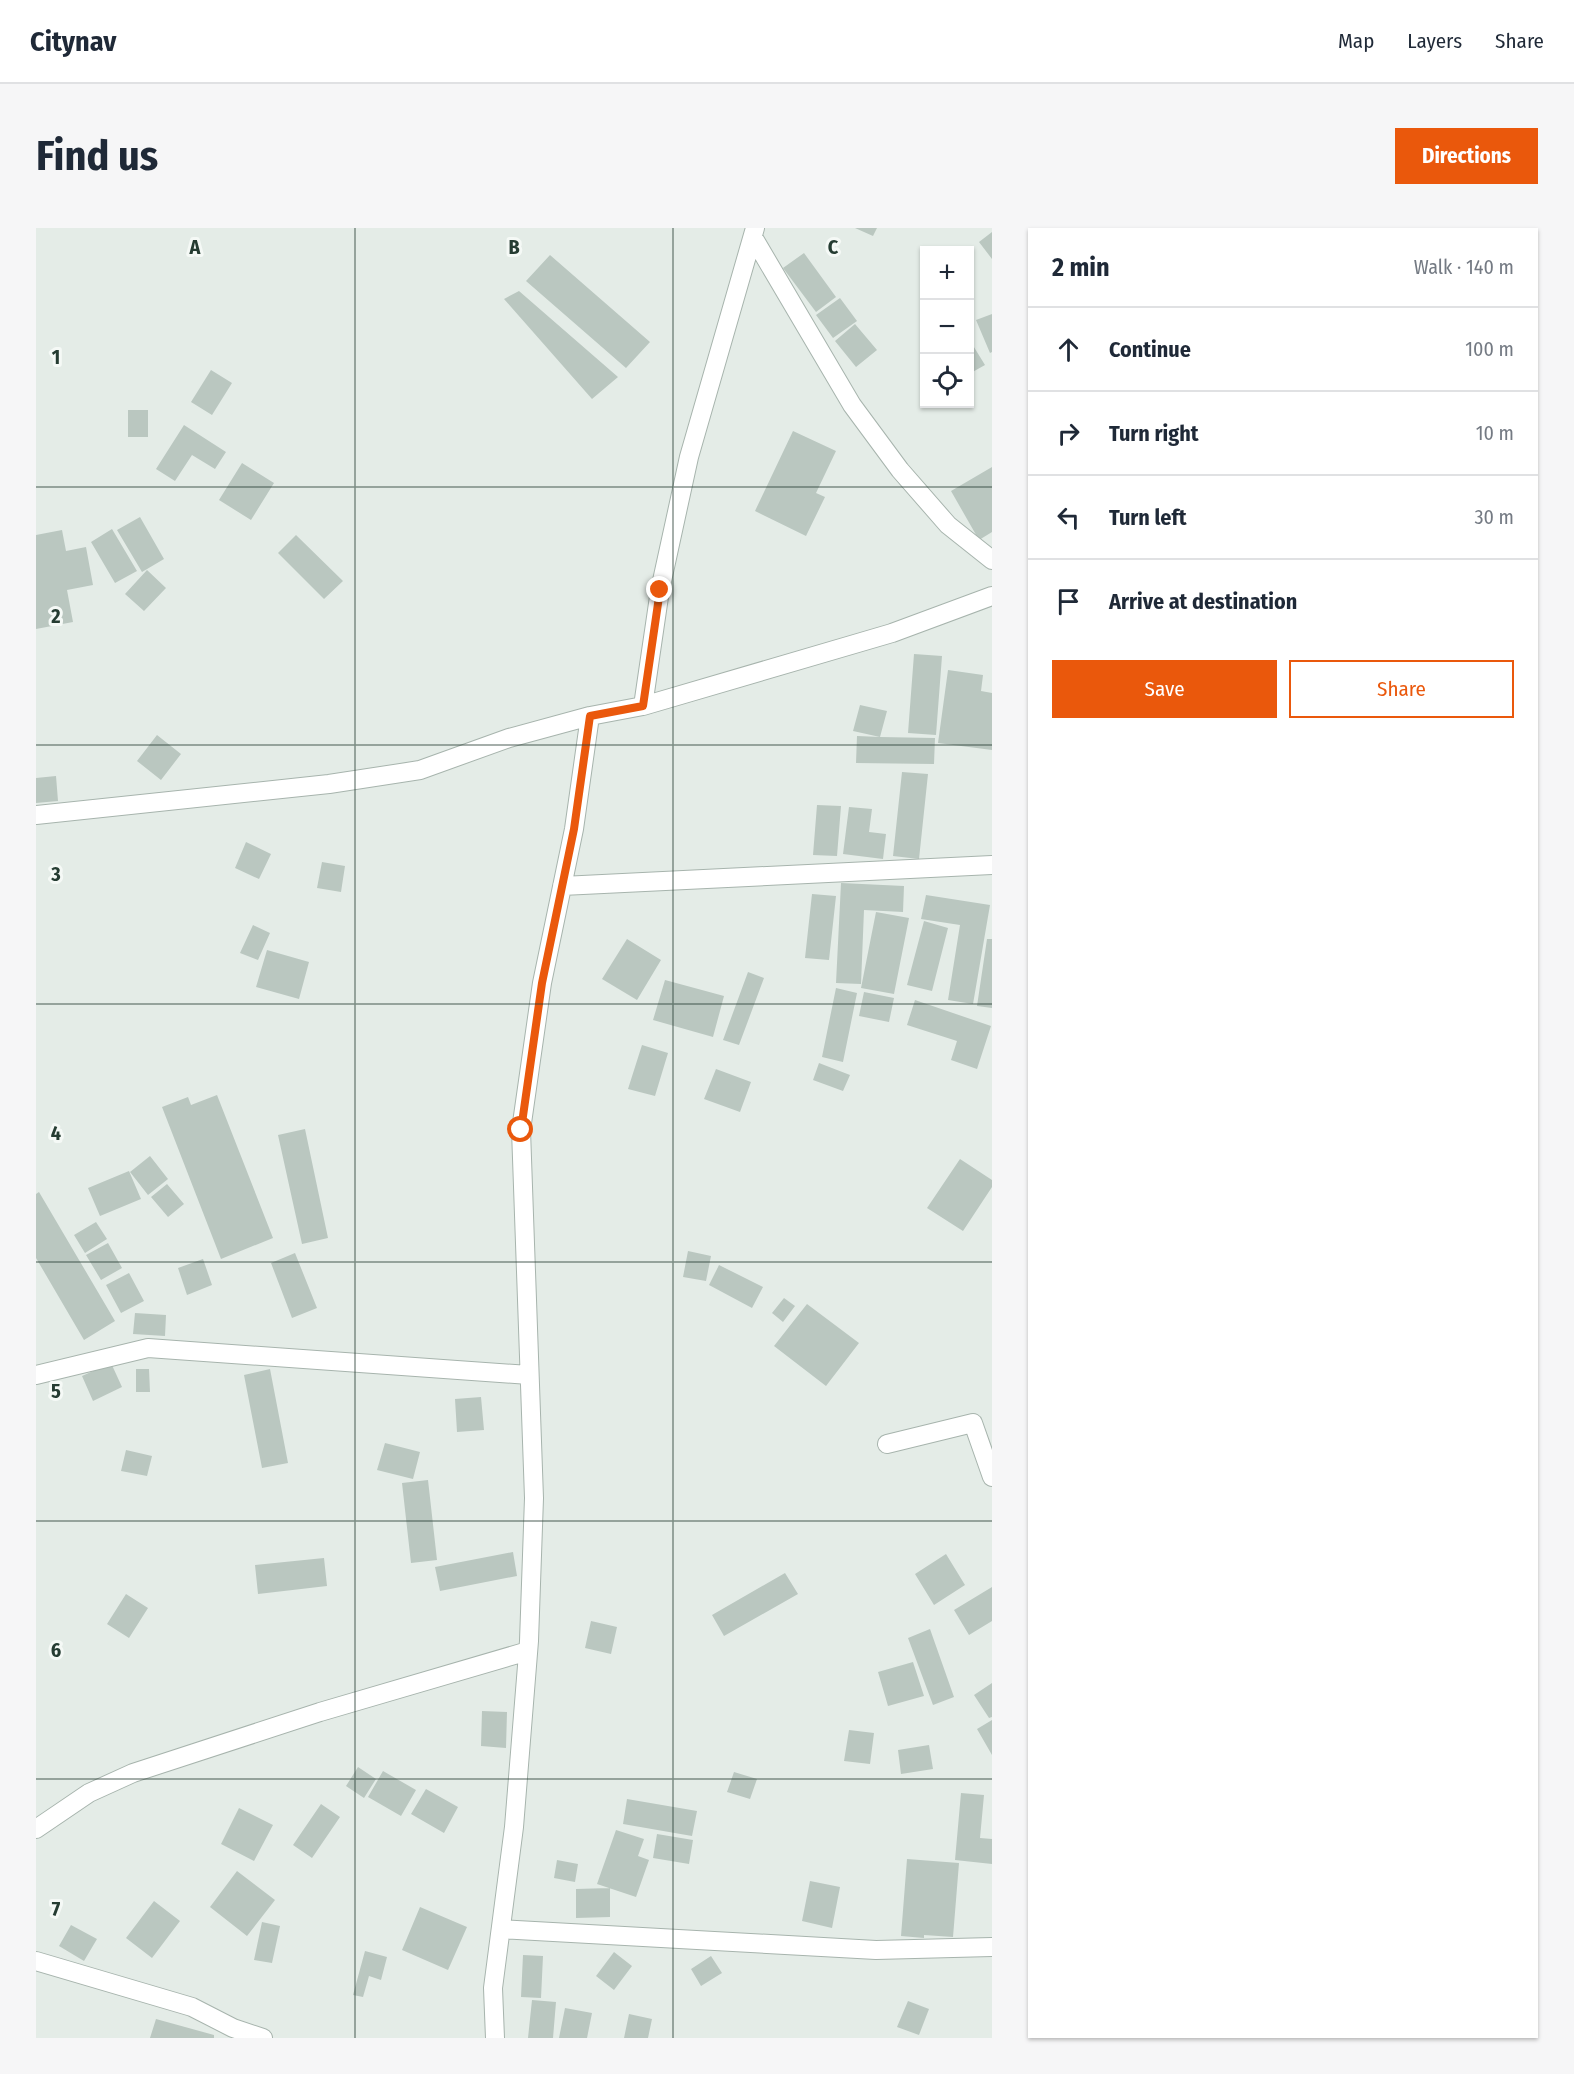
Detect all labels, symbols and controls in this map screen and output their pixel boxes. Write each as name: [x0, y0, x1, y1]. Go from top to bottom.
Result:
text: Citynav: [30, 25, 116, 58]
text: Map: [1338, 28, 1374, 54]
text: Layers: [1407, 28, 1462, 54]
text: Share: [1495, 28, 1544, 54]
button: Directions: [1395, 128, 1538, 184]
text: Find us: [36, 131, 158, 181]
text: A: [189, 235, 202, 259]
text: B: [508, 235, 520, 259]
text: C: [828, 235, 839, 259]
map controls: [920, 246, 974, 408]
button: +: [920, 246, 974, 300]
text: 2 min: [1052, 252, 1110, 283]
text: Walk · 140 m: [1414, 255, 1514, 279]
button: −: [920, 300, 974, 354]
icon: ahead: [1052, 333, 1085, 366]
text: Continue: [1109, 336, 1191, 363]
text: 100 m: [1465, 337, 1514, 361]
text: 1: [52, 345, 60, 369]
button: locate: [920, 354, 974, 408]
icon: right: [1052, 417, 1085, 450]
text: Turn right: [1109, 420, 1198, 447]
text: 10 m: [1476, 421, 1514, 445]
icon: left: [1052, 501, 1085, 534]
text: Turn left: [1109, 504, 1187, 531]
text: 30 m: [1474, 505, 1514, 529]
route end: [646, 576, 672, 602]
icon: arrive: [1052, 585, 1085, 618]
text: Arrive at destination: [1109, 588, 1297, 615]
text: 2: [50, 604, 61, 628]
button: Save: [1052, 660, 1277, 718]
button: Share: [1289, 660, 1514, 718]
text: 3: [50, 862, 61, 886]
route start: [507, 1116, 533, 1142]
text: 4: [51, 1121, 61, 1145]
text: 5: [51, 1379, 61, 1403]
text: 6: [51, 1638, 61, 1662]
text: 7: [52, 1897, 61, 1921]

